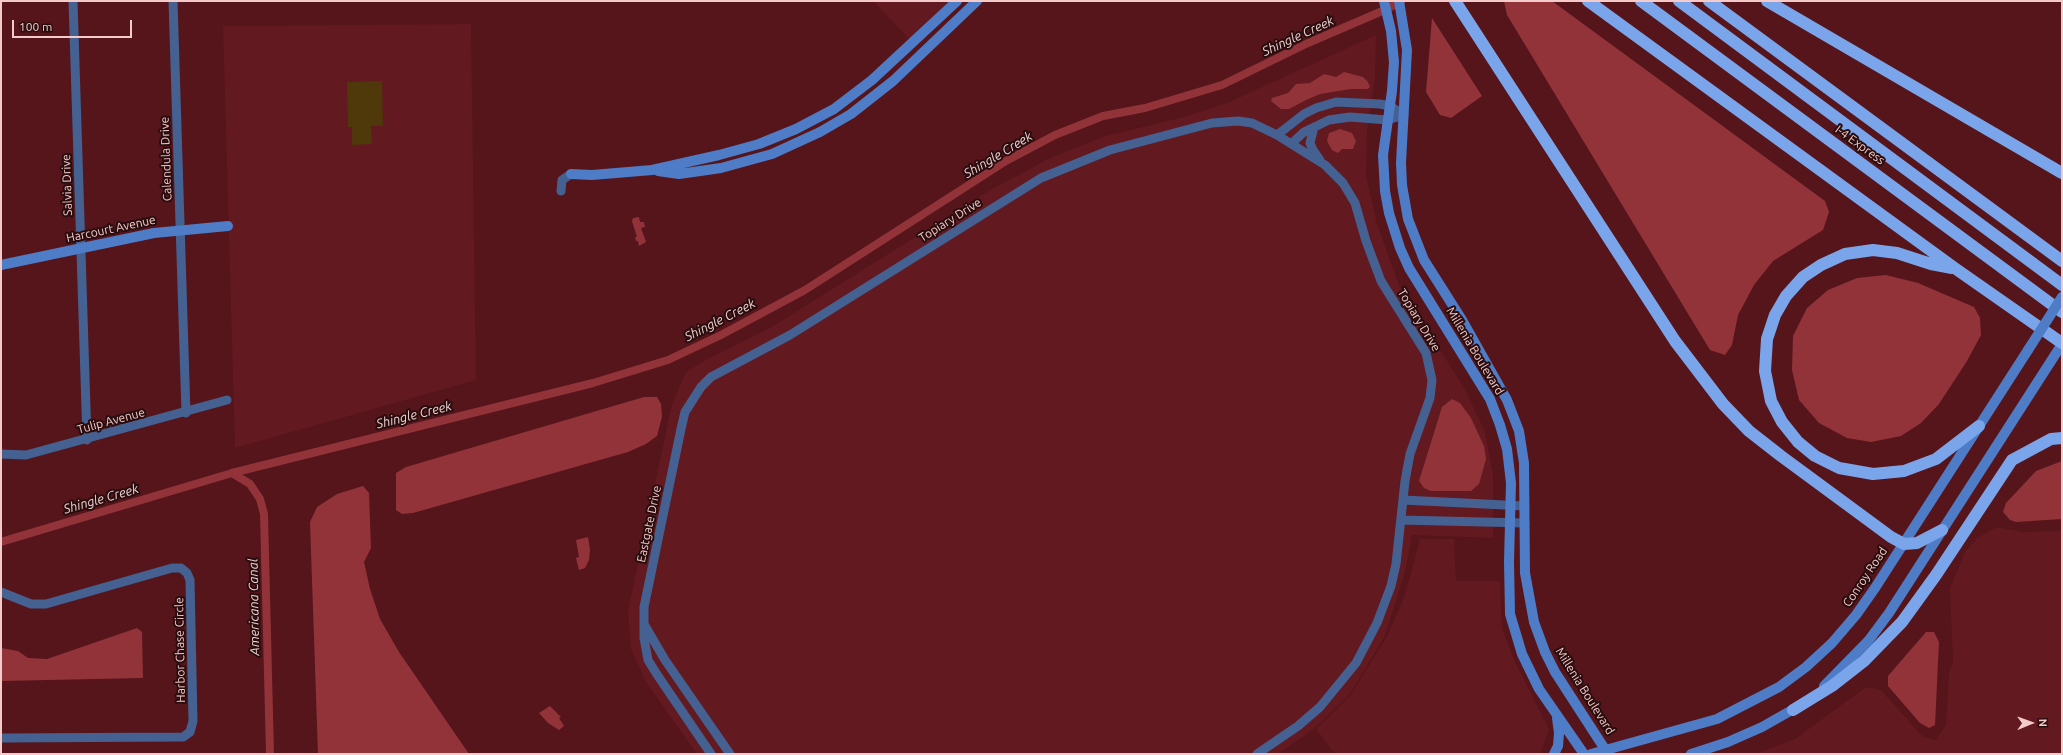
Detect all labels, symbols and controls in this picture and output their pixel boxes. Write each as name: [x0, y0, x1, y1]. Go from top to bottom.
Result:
scale bar: [14, 12, 134, 38]
water label: Shingle Creek: [1260, 13, 1336, 59]
text: 100 m: [19, 20, 52, 33]
street label: Calendula Drive: [157, 117, 175, 201]
street label: I-4 Express: [1832, 122, 1888, 168]
water label: Shingle Creek: [961, 128, 1035, 182]
street label: Salvia Drive: [59, 154, 75, 216]
street label: Topiary Drive: [916, 195, 984, 245]
street label: Harcourt Avenue: [65, 213, 157, 245]
street label: Topiary Drive: [1395, 286, 1443, 354]
water label: Shingle Creek: [682, 295, 758, 345]
street label: Millenia Boulevard: [1443, 305, 1507, 397]
water label: Shingle Creek: [375, 398, 453, 432]
street label: Tulip Avenue: [76, 405, 146, 437]
water label: Shingle Creek: [62, 481, 140, 517]
street label: Eastgate Drive: [634, 484, 664, 564]
street label: Conroy Road: [1840, 544, 1890, 610]
water label: Americana Canal: [245, 558, 263, 656]
street label: Harbor Chase Circle: [172, 597, 188, 703]
street label: Millenia Boulevard: [1552, 645, 1618, 737]
north arrow: [2011, 703, 2051, 743]
text: N: [2037, 719, 2049, 727]

